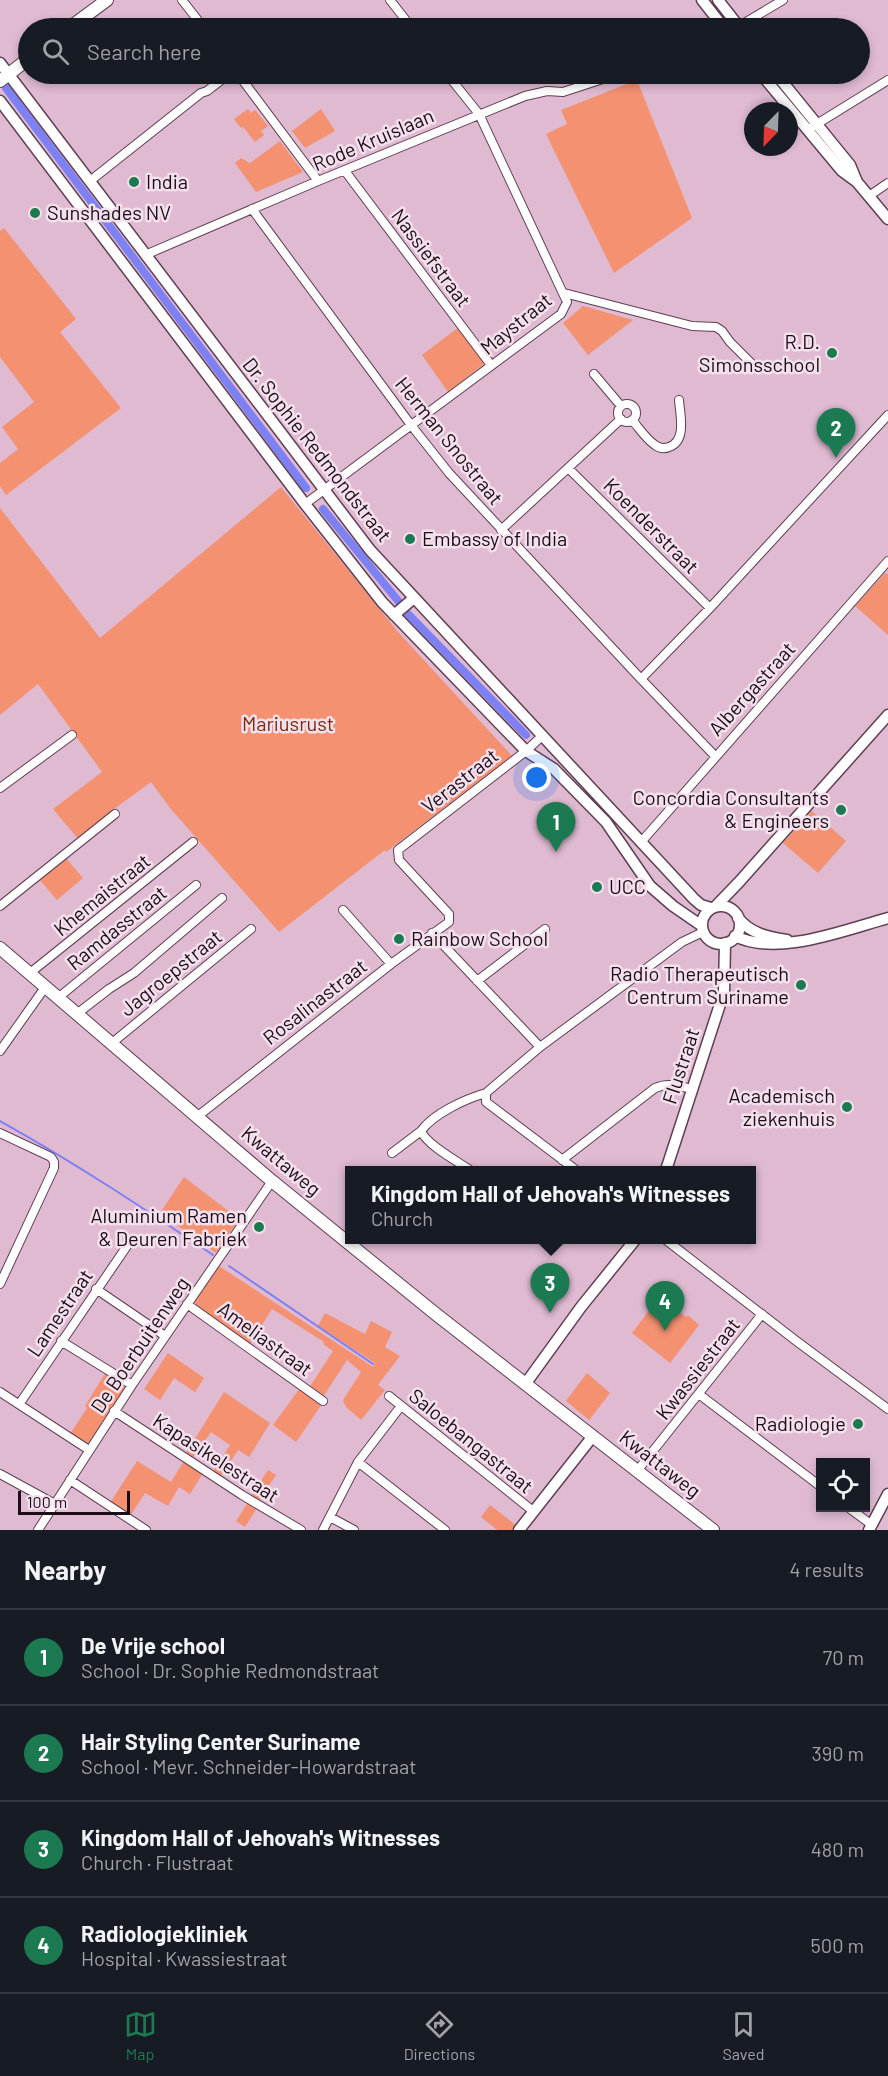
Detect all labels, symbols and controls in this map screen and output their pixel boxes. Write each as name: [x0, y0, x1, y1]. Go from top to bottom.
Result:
search box: [18, 18, 870, 84]
icon: search: [39, 35, 72, 68]
text: Search here: [87, 38, 201, 64]
north arrow: [744, 102, 798, 156]
street label: Rode Kruislaan: [308, 103, 437, 175]
place label: India: [146, 169, 188, 193]
marker: India: [127, 175, 141, 189]
place label: Sunshades NV: [47, 200, 171, 224]
street label: Nassiefstraat: [387, 204, 477, 311]
marker: Sunshades NV: [28, 206, 42, 220]
street label: Maystraat: [475, 287, 556, 359]
place label: R.D. Simonsschool: [699, 329, 820, 376]
marker: R.D. Simonsschool: [825, 346, 839, 360]
street label: Dr. Sophie Redmondstraat: [238, 353, 397, 546]
street label: Herman Snostraat: [391, 372, 509, 509]
pin: 2: [816, 408, 856, 458]
street label: Koenderstraat: [599, 473, 704, 578]
place label: Embassy of India: [422, 526, 567, 550]
marker: Embassy of India: [403, 532, 417, 546]
street label: Albergastraat: [703, 636, 800, 740]
park label: Mariusrust: [242, 711, 334, 735]
street label: Verastraat: [416, 743, 503, 818]
your location: [522, 763, 551, 792]
place label: Concordia Consultants & Engineers: [633, 785, 829, 832]
pin: 1: [536, 802, 576, 852]
marker: Concordia Consultants & Engineers: [834, 803, 848, 817]
street label: Khemaistraat: [48, 848, 154, 940]
place label: UCC: [609, 874, 646, 898]
street label: Ramdasstraat: [62, 880, 171, 975]
marker: UCC: [590, 880, 604, 894]
street label: Jagroepstraat: [115, 924, 226, 1021]
place label: Rainbow School: [411, 926, 548, 950]
marker: Rainbow School: [392, 932, 406, 946]
street label: Rosalinastraat: [258, 953, 371, 1049]
place label: Radio Therapeutisch Centrum Suriname: [610, 961, 789, 1008]
marker: Radio Therapeutisch Centrum Suriname: [794, 978, 808, 992]
street label: Flustraat: [657, 1025, 704, 1107]
place label: Academisch ziekenhuis: [728, 1083, 835, 1130]
marker: Academisch ziekenhuis: [840, 1100, 854, 1114]
street label: Kwattaweg: [237, 1120, 326, 1200]
popup: [345, 1166, 756, 1244]
text: Kingdom Hall of Jehovah's Witnesses: [371, 1180, 730, 1206]
place label: Aluminium Ramen & Deuren Fabriek: [90, 1203, 247, 1250]
text: Church: [371, 1206, 433, 1230]
marker: Aluminium Ramen & Deuren Fabriek: [252, 1220, 266, 1234]
street label: Lamestraat: [21, 1264, 97, 1361]
pin: 3: [530, 1264, 570, 1313]
street label: De Boerbuitenweg: [85, 1272, 194, 1417]
pin: 4: [646, 1282, 684, 1331]
street label: Ameliastraat: [214, 1296, 317, 1380]
street label: Kwassiestraat: [650, 1313, 744, 1424]
street label: Saloebangastraat: [405, 1383, 538, 1498]
street label: Kapasikelestraat: [149, 1407, 284, 1507]
place label: Radiologie: [755, 1411, 846, 1435]
marker: Radiologie: [851, 1417, 865, 1431]
street label: Kwattaweg: [615, 1424, 706, 1502]
map controls: [816, 1458, 870, 1512]
button: locate: [816, 1458, 870, 1512]
scale bar: [18, 1488, 130, 1516]
text: 100 m: [27, 1492, 67, 1511]
text: Nearby: [24, 1554, 106, 1585]
text: 4 results: [789, 1557, 864, 1581]
text: De Vrije school: [81, 1632, 225, 1658]
text: 1: [40, 1645, 47, 1669]
text: 70 m: [823, 1645, 864, 1669]
text: School · Dr. Sophie Redmondstraat: [81, 1658, 379, 1682]
text: Hair Styling Center Suriname: [81, 1728, 361, 1754]
text: 2: [38, 1741, 49, 1765]
text: 390 m: [811, 1741, 864, 1765]
text: School · Mevr. Schneider-Howardstraat: [81, 1754, 416, 1778]
text: Kingdom Hall of Jehovah's Witnesses: [81, 1824, 440, 1850]
text: 3: [38, 1837, 49, 1861]
text: 480 m: [811, 1837, 864, 1861]
text: Church · Flustraat: [81, 1850, 234, 1874]
text: Radiologiekliniek: [81, 1920, 248, 1946]
text: 4: [37, 1933, 50, 1957]
text: 500 m: [811, 1933, 864, 1957]
text: Hospital · Kwassiestraat: [81, 1946, 288, 1970]
tab: Map: [124, 2008, 157, 2063]
tab: Directions: [404, 2008, 475, 2063]
tab: Saved: [722, 2008, 764, 2063]

